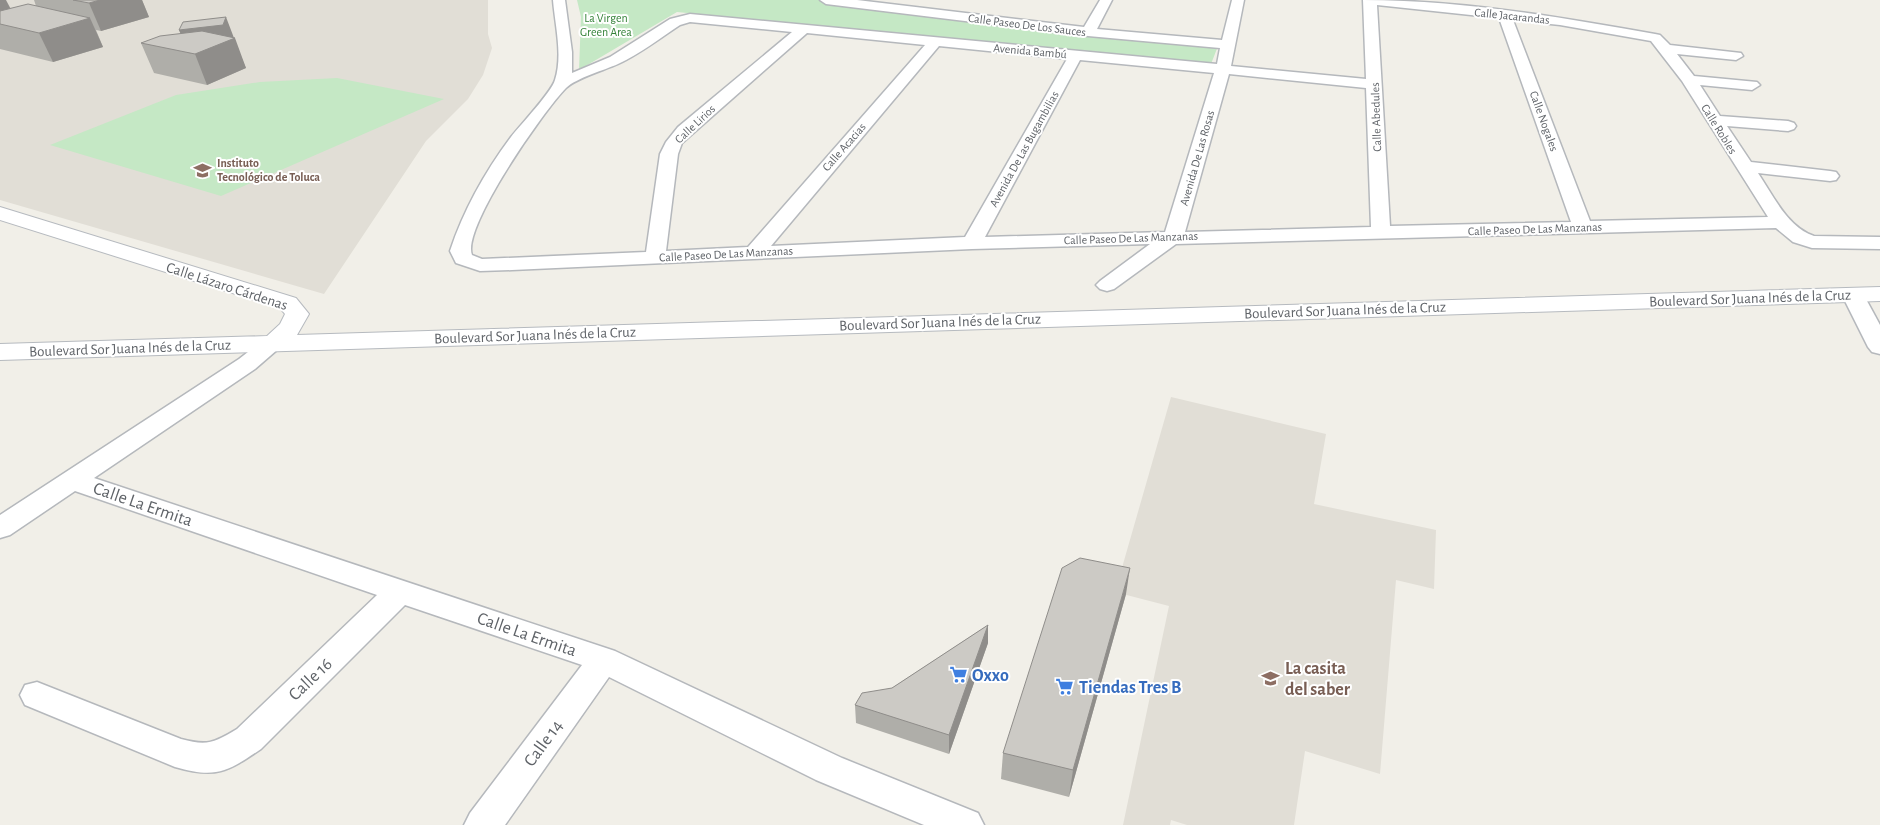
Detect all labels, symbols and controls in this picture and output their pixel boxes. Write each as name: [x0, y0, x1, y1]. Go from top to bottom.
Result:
street label: Calle Jacarandas: [1474, 6, 1550, 26]
park label: La Virgen Green Area: [580, 12, 632, 38]
street label: Calle Paseo De Los Sauces: [967, 12, 1087, 38]
street label: Avenida Bambú: [993, 42, 1067, 60]
street label: Calle Abedules: [1369, 82, 1383, 152]
street label: Avenida De Las Bugambilias: [987, 89, 1061, 209]
street label: Calle Nogales: [1528, 89, 1560, 153]
street label: Calle Lirios: [673, 102, 717, 146]
street label: Calle Robles: [1699, 102, 1739, 156]
street label: Avenida De Las Rosas: [1178, 109, 1216, 207]
street label: Calle Acacias: [820, 121, 868, 173]
place label: Instituto Tecnológico de Toluca: [217, 157, 320, 183]
school or university icon: Instituto Tecnológico de Toluca: [193, 160, 213, 180]
street label: Calle Paseo De Las Manzanas: [1468, 221, 1602, 237]
street label: Calle Paseo De Las Manzanas: [1064, 230, 1198, 246]
street label: Calle Paseo De Las Manzanas: [659, 244, 793, 264]
street label: Calle Lázaro Cárdenas: [164, 260, 289, 313]
street label: Boulevard Sor Juana Inés de la Cruz: [1649, 287, 1851, 310]
street label: Boulevard Sor Juana Inés de la Cruz: [1244, 299, 1446, 322]
street label: Boulevard Sor Juana Inés de la Cruz: [839, 311, 1041, 334]
street label: Boulevard Sor Juana Inés de la Cruz: [434, 324, 636, 347]
street label: Boulevard Sor Juana Inés de la Cruz: [29, 337, 231, 360]
street label: Calle La Ermita: [91, 480, 195, 530]
street label: Calle La Ermita: [475, 610, 579, 660]
street label: Calle 16: [286, 655, 336, 704]
place label: La casita del saber: [1285, 660, 1351, 699]
supermarket icon: Oxxo: [948, 665, 968, 685]
place label: Oxxo: [972, 667, 1009, 685]
school or university icon: La casita del saber: [1261, 668, 1281, 688]
supermarket icon: Tiendas Tres B: [1055, 677, 1075, 697]
place label: Tiendas Tres B: [1079, 679, 1181, 697]
street label: Calle 14: [521, 717, 567, 770]

